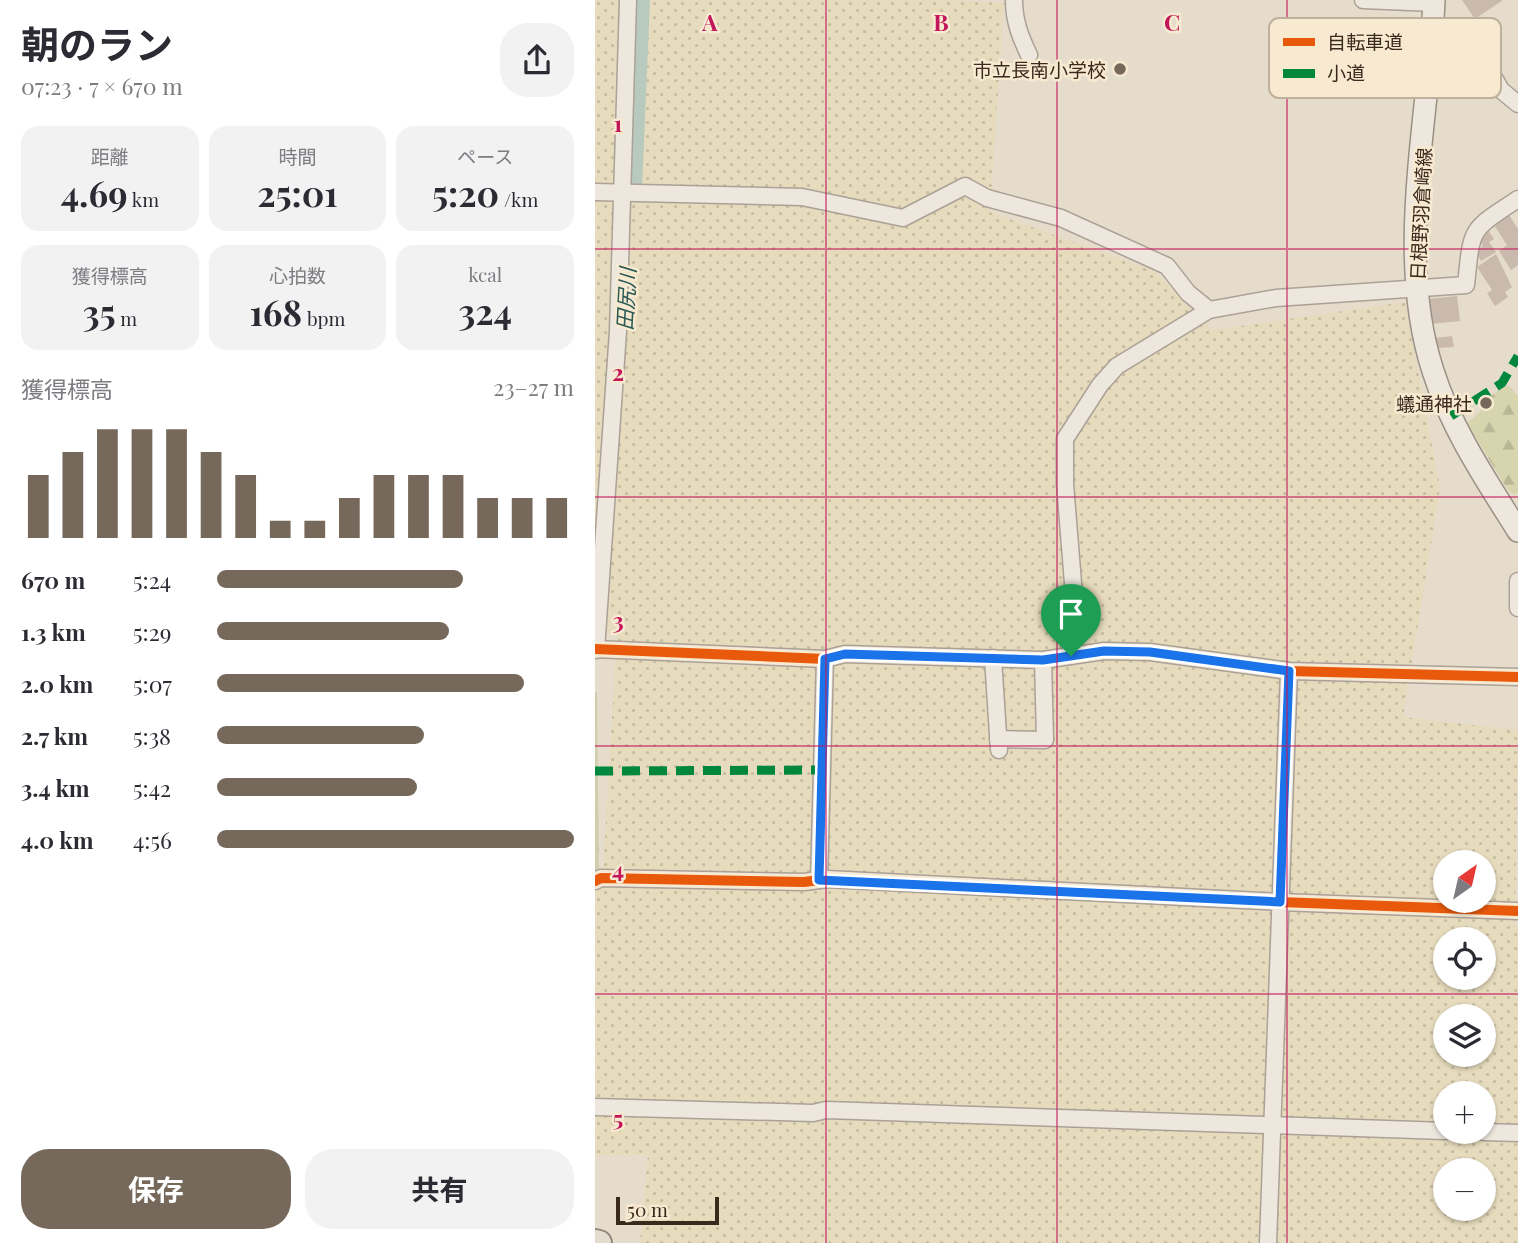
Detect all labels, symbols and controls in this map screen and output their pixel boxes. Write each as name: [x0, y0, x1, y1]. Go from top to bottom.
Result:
text: A: [701, 6, 718, 37]
text: B: [933, 6, 949, 37]
text: C: [1164, 6, 1180, 37]
text: 朝のラン: [21, 18, 173, 69]
legend: [1269, 18, 1501, 98]
button: share: [500, 23, 574, 97]
text: 自転車道: [1327, 28, 1403, 54]
place label: 市立長南小学校: [973, 56, 1106, 82]
text: 小道: [1327, 59, 1365, 85]
marker: 市立長南小学校: [1112, 61, 1128, 77]
text: 07:23 · 7 × 670 m: [21, 70, 183, 101]
text: 1: [614, 107, 623, 138]
text: 距離: [91, 143, 129, 169]
text: 時間: [278, 143, 317, 169]
text: ペース: [457, 143, 513, 169]
street label: 日根野羽倉崎線: [1404, 147, 1436, 281]
text: 4.69: [61, 169, 128, 216]
text: 25:01: [257, 169, 338, 216]
text: 5:20: [432, 169, 499, 216]
text: km: [128, 186, 159, 212]
text: /km: [499, 186, 538, 212]
text: kcal: [468, 261, 502, 287]
text: 獲得標高: [72, 262, 148, 288]
text: 心拍数: [269, 262, 326, 288]
water label: 田尻川: [609, 265, 641, 331]
text: 324: [458, 287, 512, 334]
text: 35: [82, 288, 116, 335]
text: 168: [249, 288, 302, 335]
text: m: [116, 305, 137, 331]
text: bpm: [302, 305, 346, 331]
text: 2: [612, 356, 624, 387]
text: 23–27 m: [493, 371, 574, 402]
text: 獲得標高: [21, 373, 113, 404]
place label: 蟻通神社: [1396, 390, 1472, 416]
marker: 蟻通神社: [1478, 395, 1494, 411]
text: 670 m: [21, 564, 85, 595]
text: 5:24: [133, 564, 171, 595]
pin: [1041, 584, 1101, 656]
icon: arrive: [1052, 595, 1090, 633]
text: 3: [612, 604, 624, 635]
text: 1.3 km: [21, 616, 86, 647]
text: 5:29: [133, 616, 171, 647]
text: 2.0 km: [21, 668, 93, 699]
text: 5:07: [133, 668, 172, 699]
text: 2.7 km: [21, 720, 88, 751]
text: 5:38: [133, 720, 171, 751]
text: 3.4 km: [21, 772, 90, 803]
text: 5:42: [133, 772, 171, 803]
text: 4.0 km: [21, 824, 94, 855]
text: 4:56: [133, 824, 172, 855]
north arrow: [1433, 850, 1496, 914]
map controls: [1433, 850, 1496, 1221]
text: 4: [612, 853, 624, 884]
button: locate: [1433, 927, 1496, 990]
button: layers: [1433, 1004, 1496, 1067]
button: +: [1433, 1081, 1496, 1144]
text: 5: [613, 1102, 623, 1133]
button: 保存: [21, 1149, 291, 1229]
button: 共有: [305, 1149, 574, 1229]
button: −: [1433, 1158, 1496, 1221]
scale bar: [616, 1194, 719, 1226]
text: 50 m: [627, 1196, 668, 1222]

